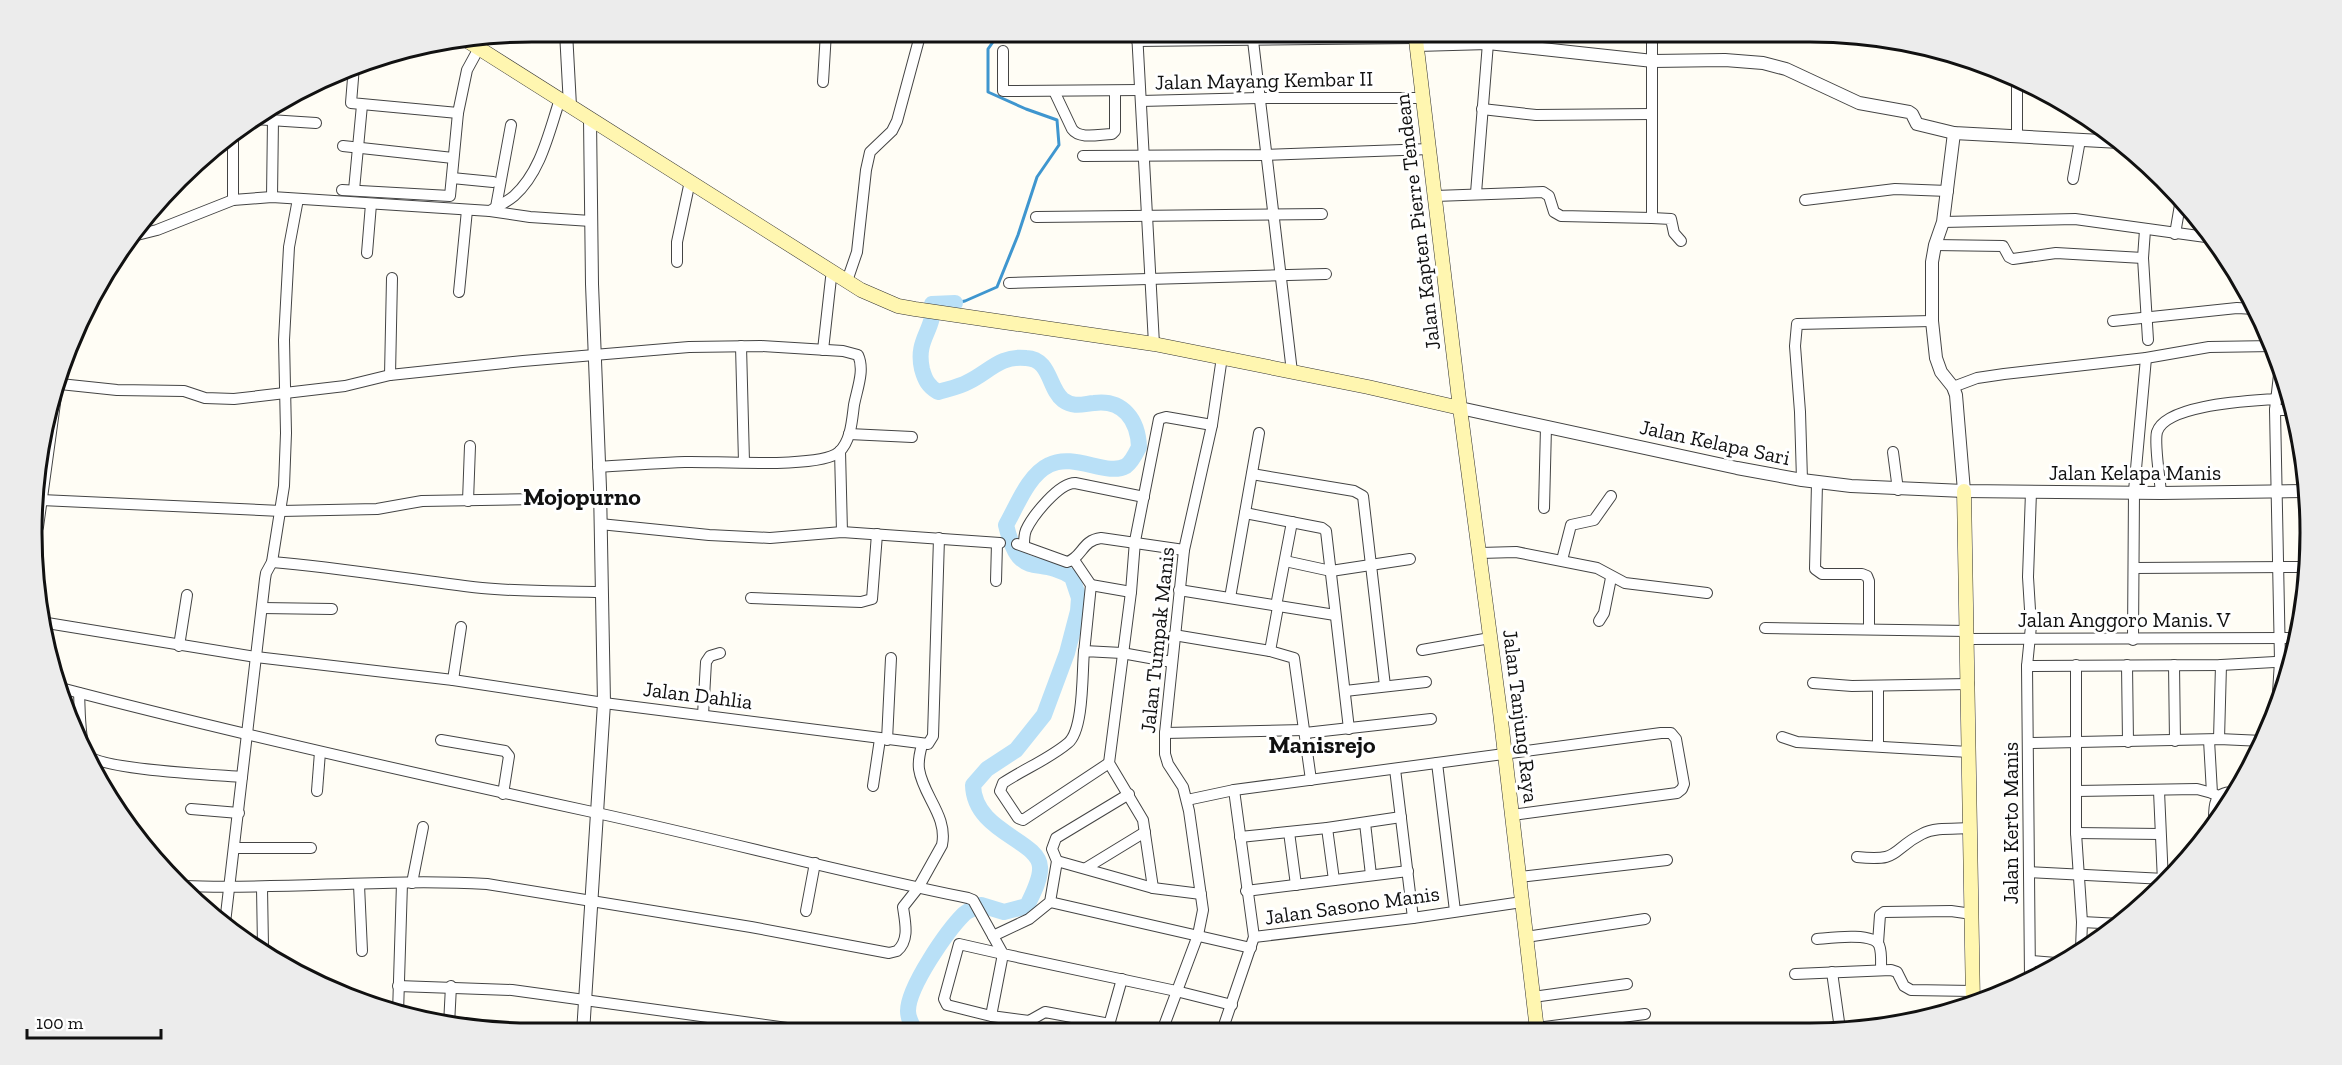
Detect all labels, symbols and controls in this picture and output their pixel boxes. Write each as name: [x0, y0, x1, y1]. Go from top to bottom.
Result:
street label: Jalan Mayang Kembar II: [1155, 66, 1373, 94]
street label: Jalan Kapten Pierre Tendean: [1389, 92, 1445, 352]
street label: Jalan Kelapa Sari: [1638, 414, 1792, 470]
street label: Jalan Kelapa Manis: [2049, 460, 2221, 485]
district label: Mojopurno: [523, 482, 641, 511]
street label: Jalan Tumpak Manis: [1135, 546, 1179, 734]
street label: Jalan Anggoro Manis. V: [2018, 607, 2231, 632]
street label: Jalan Tanjung Raya: [1497, 628, 1544, 804]
street label: Jalan Dahlia: [642, 676, 754, 714]
district label: Manisrejo: [1268, 730, 1376, 759]
street label: Jalan Kerto Manis: [1998, 742, 2023, 904]
street label: Jalan Sasono Manis: [1263, 880, 1441, 930]
scale bar: [27, 1002, 160, 1040]
text: 100 m: [36, 1012, 84, 1034]

